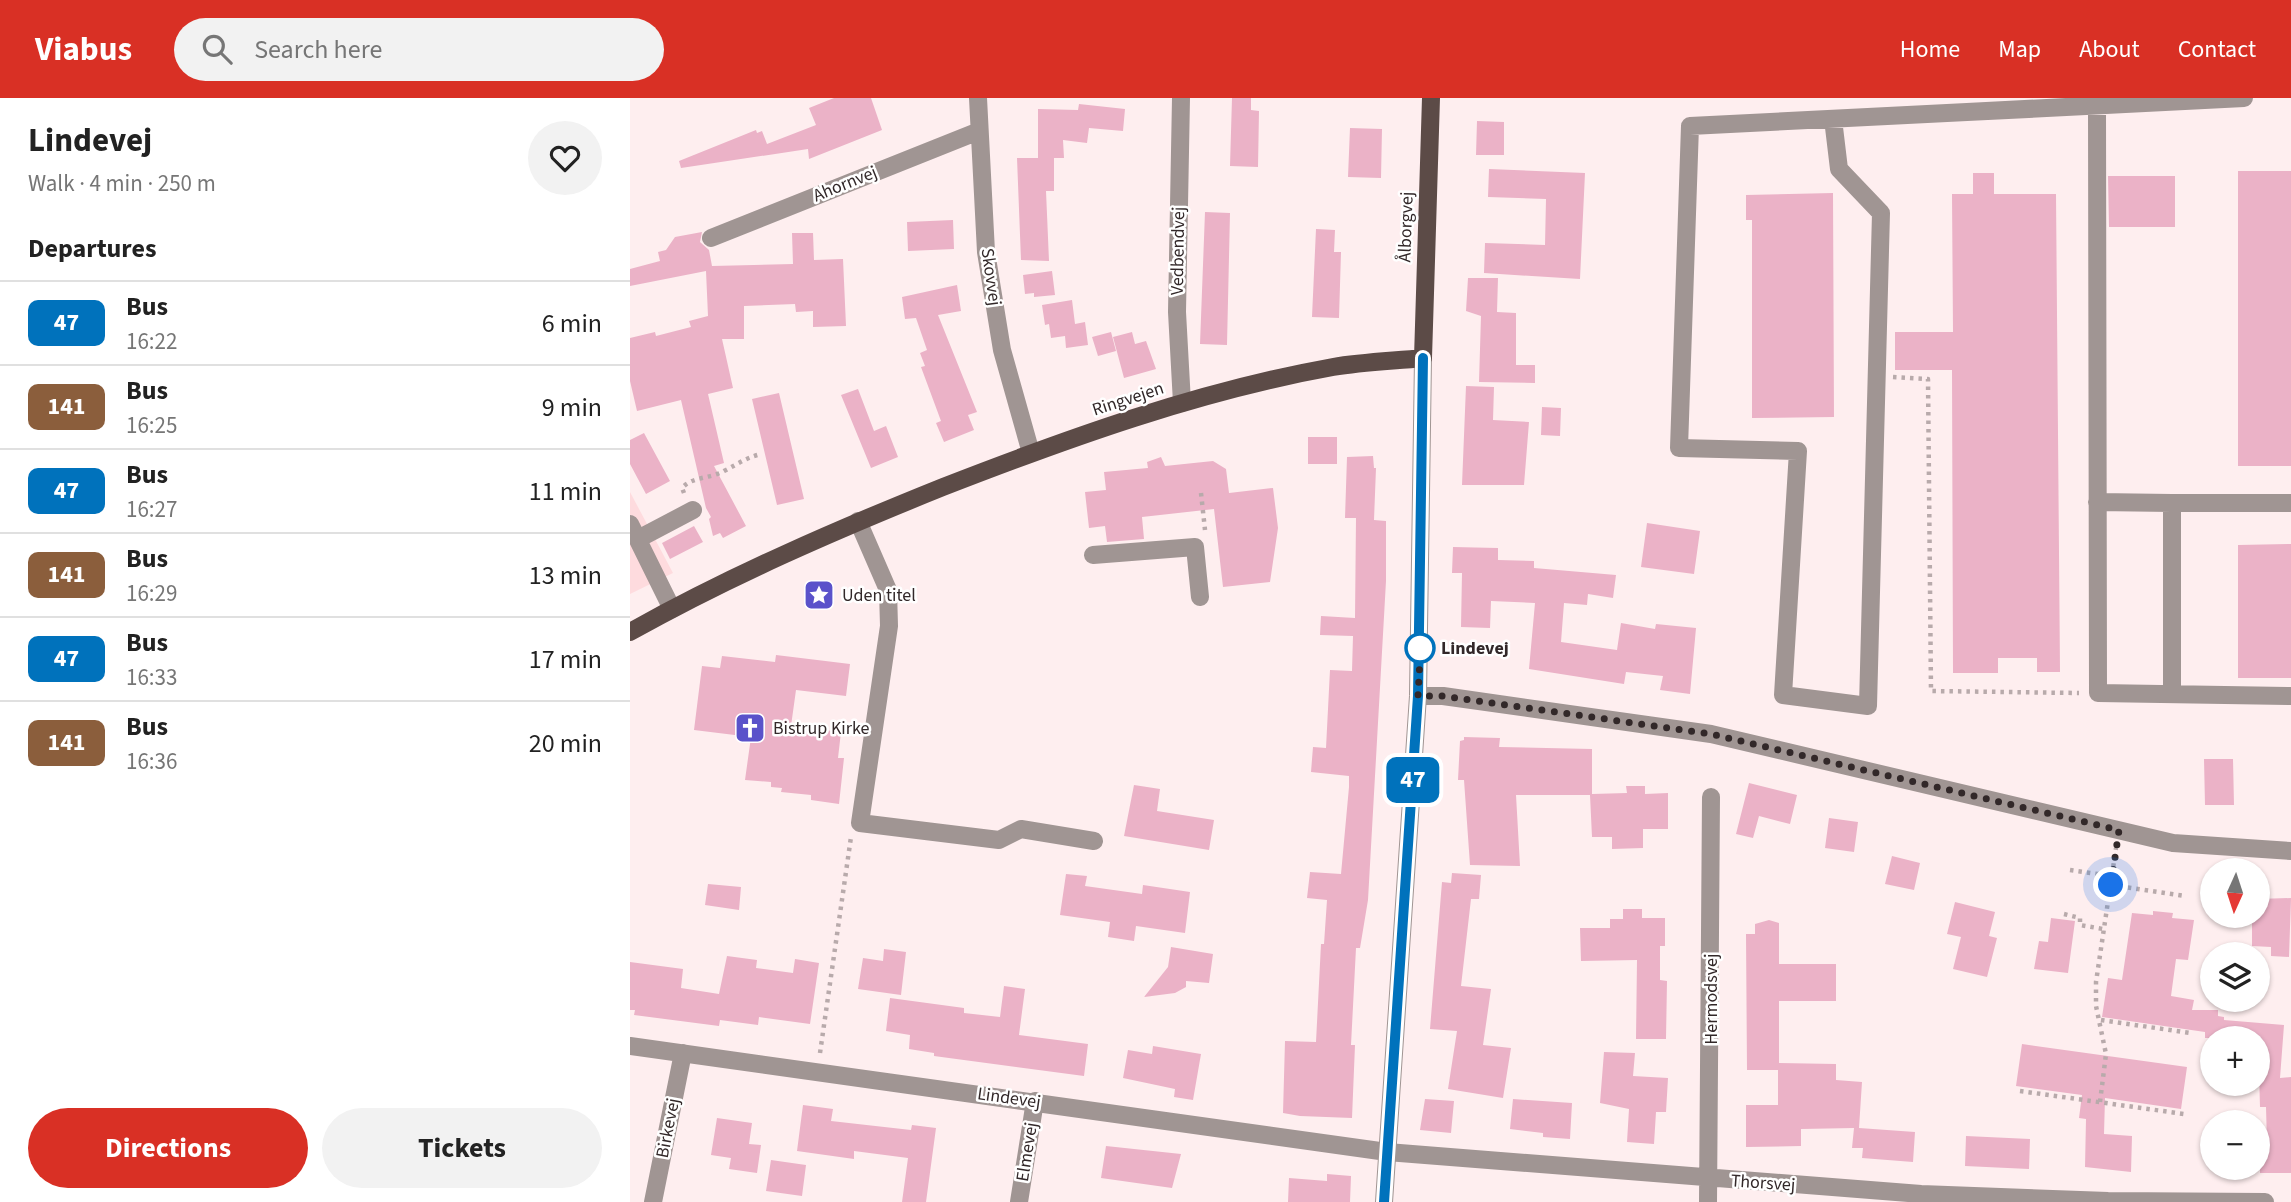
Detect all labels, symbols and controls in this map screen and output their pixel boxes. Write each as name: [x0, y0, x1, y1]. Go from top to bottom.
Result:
search box: [174, 18, 664, 81]
text: Viabus: [35, 26, 132, 73]
icon: search: [198, 30, 236, 68]
text: Search here: [254, 31, 382, 68]
text: Home: [1900, 32, 1960, 67]
text: Map: [1998, 32, 2041, 67]
text: About: [2079, 32, 2140, 67]
text: Contact: [2178, 32, 2256, 67]
text: Lindevej: [28, 117, 152, 164]
button: heart: [528, 121, 602, 195]
street label: Ahornvej: [809, 160, 881, 208]
text: Walk · 4 min · 250 m: [28, 167, 216, 200]
street label: Ålborgvej: [1392, 191, 1420, 263]
street label: Vedbendvej: [1165, 207, 1191, 295]
text: Departures: [28, 230, 156, 267]
street label: Skovvej: [975, 247, 1007, 307]
text: Bus: [126, 288, 168, 325]
text: 47: [54, 305, 79, 340]
text: 6 min: [542, 305, 602, 342]
text: 16:22: [126, 325, 177, 358]
text: Bus: [126, 372, 168, 409]
street label: Ringvejen: [1089, 376, 1167, 422]
text: 141: [47, 389, 86, 424]
text: 9 min: [542, 389, 602, 426]
text: 16:25: [126, 409, 177, 442]
text: Bus: [126, 456, 168, 493]
text: 47: [54, 473, 79, 508]
text: 11 min: [529, 473, 602, 510]
text: 16:27: [126, 493, 177, 526]
text: Bus: [126, 540, 168, 577]
text: 141: [47, 557, 86, 592]
text: 13 min: [529, 557, 602, 594]
text: 16:29: [126, 577, 177, 610]
place icon: Uden titel: [802, 578, 836, 612]
place label: Uden titel: [842, 583, 916, 608]
text: Bus: [126, 624, 168, 661]
marker: Lindevej: [1405, 633, 1435, 663]
place label: Lindevej: [1441, 636, 1509, 661]
text: 47: [54, 641, 79, 676]
text: 17 min: [529, 641, 602, 678]
text: 16:33: [126, 661, 177, 694]
text: Bus: [126, 708, 168, 745]
church icon: Bistrup Kirke: [733, 711, 767, 745]
place label: Bistrup Kirke: [773, 716, 870, 741]
text: 141: [47, 725, 86, 760]
text: 20 min: [529, 725, 602, 762]
text: 16:36: [126, 745, 177, 778]
line badge: 47: [1382, 757, 1444, 803]
text: 47: [1400, 762, 1426, 797]
north arrow: [2200, 858, 2270, 928]
map controls: [2200, 858, 2270, 1180]
your location: [2093, 867, 2128, 902]
button: layers: [2200, 942, 2270, 1012]
street label: Hermodsvej: [1699, 954, 1724, 1044]
button: +: [2200, 1026, 2270, 1096]
street label: Lindevej: [976, 1081, 1042, 1115]
street label: Birkevej: [650, 1096, 686, 1160]
button: Directions: [28, 1108, 308, 1188]
button: Tickets: [322, 1108, 602, 1188]
button: −: [2200, 1110, 2270, 1180]
street label: Elmevej: [1010, 1121, 1044, 1183]
street label: Thorsvej: [1730, 1168, 1796, 1198]

